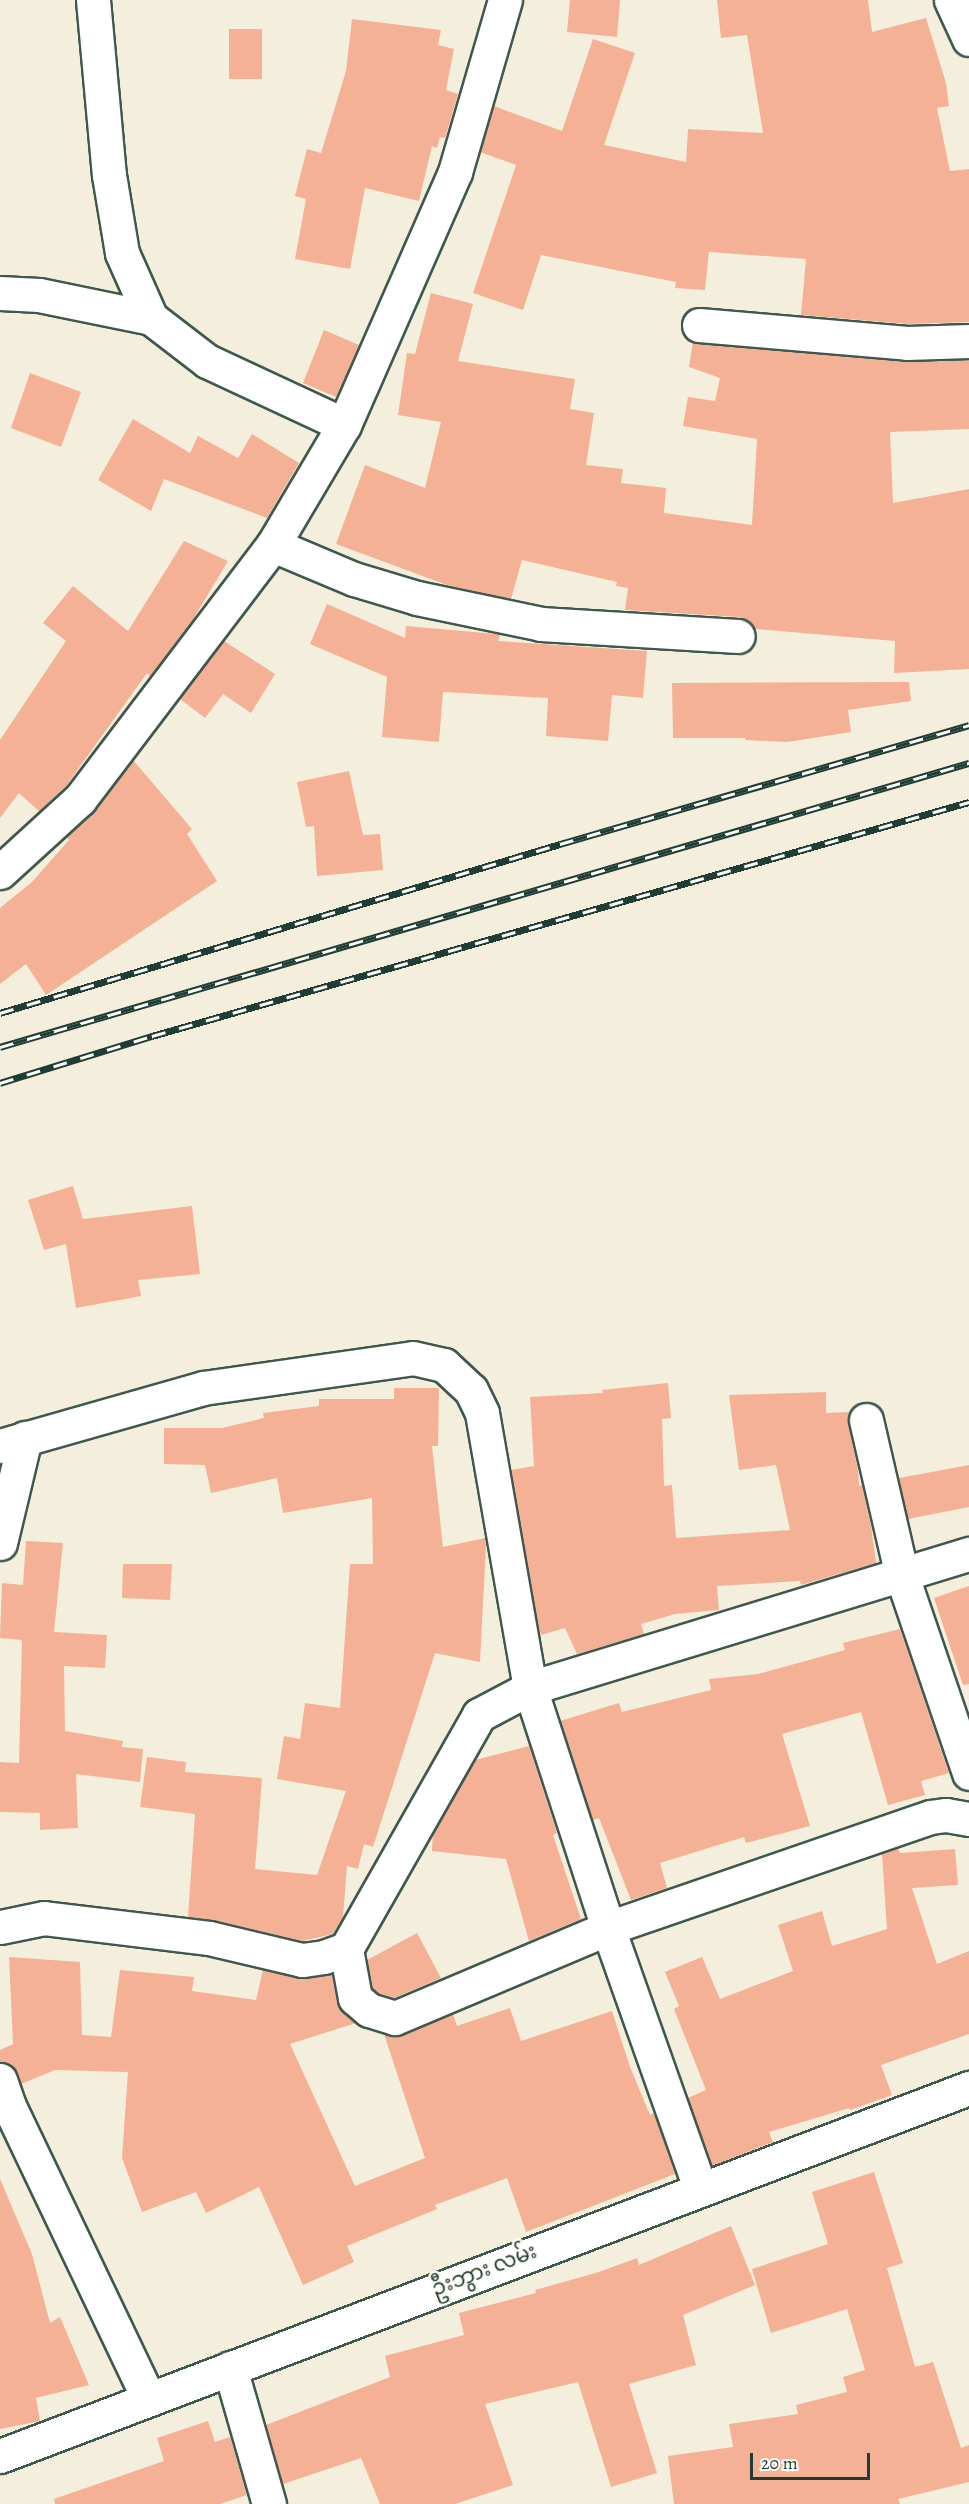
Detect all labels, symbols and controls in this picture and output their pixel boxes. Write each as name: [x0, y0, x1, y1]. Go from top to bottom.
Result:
street label: ဦးဘွား လမ်း: [428, 2238, 540, 2302]
scale bar: [753, 2441, 873, 2479]
text: 20 m: [761, 2451, 798, 2475]

